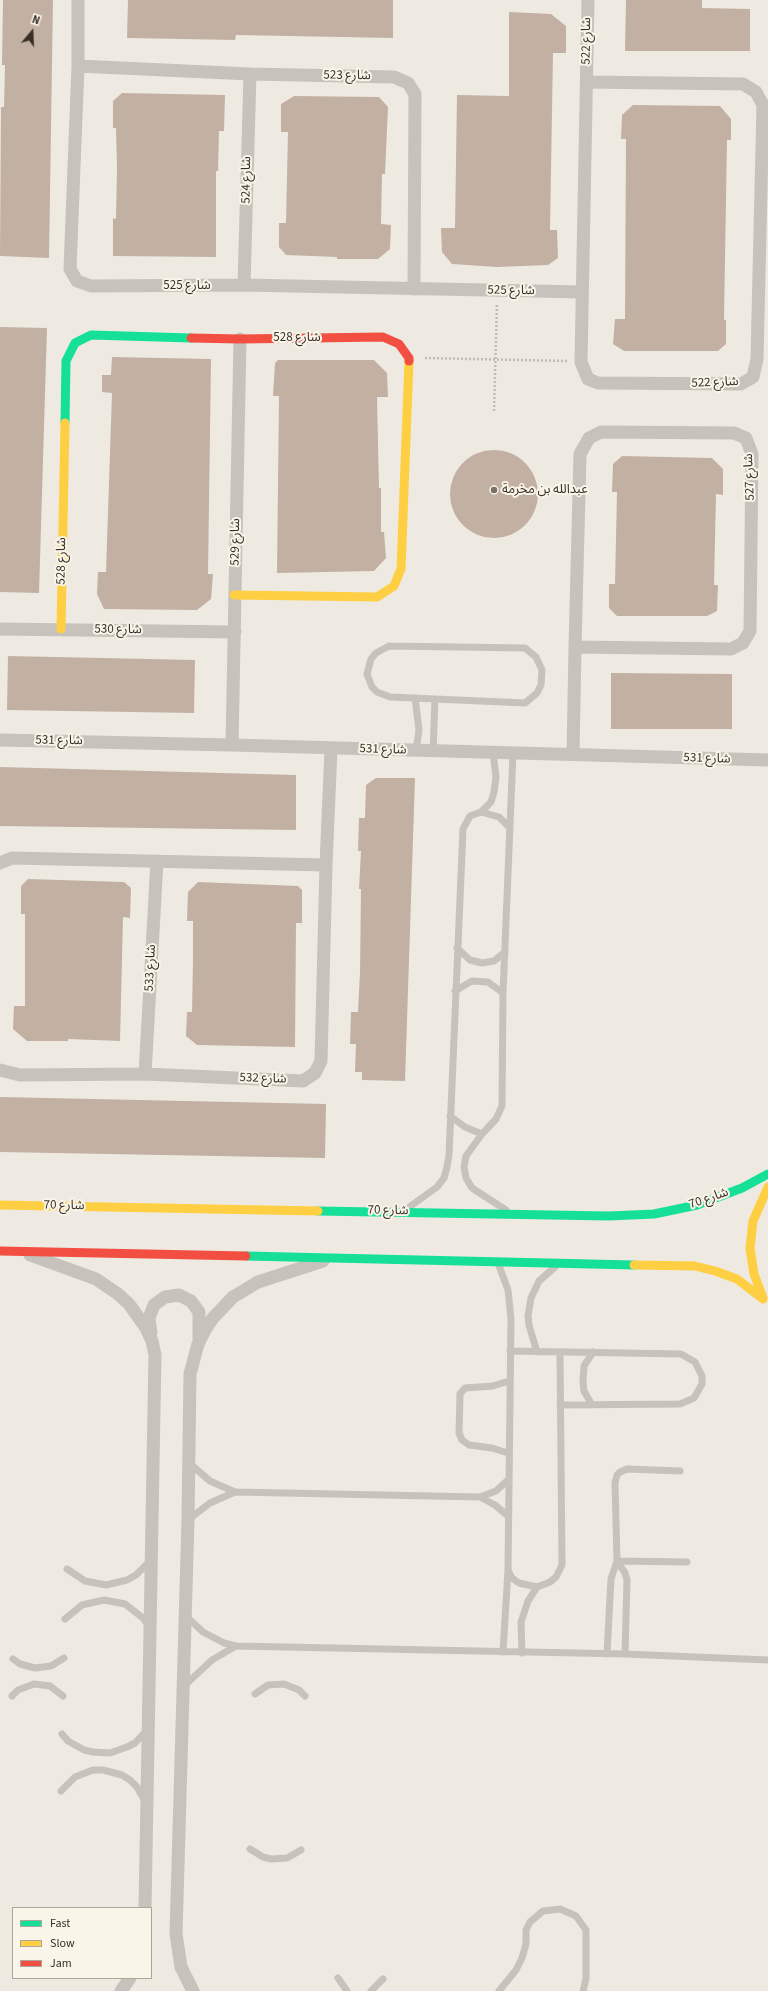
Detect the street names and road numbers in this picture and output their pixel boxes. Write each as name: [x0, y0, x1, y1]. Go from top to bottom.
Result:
street label: شارع 522: [579, 17, 595, 65]
street label: شارع 523: [323, 68, 371, 84]
street label: شارع 524: [239, 156, 255, 204]
street label: شارع 525: [163, 278, 211, 294]
street label: شارع 525: [487, 283, 535, 299]
street label: شارع 528: [273, 330, 321, 346]
street label: شارع 522: [691, 374, 739, 392]
street label: شارع 527: [741, 453, 759, 501]
street label: شارع 529: [228, 518, 244, 566]
street label: شارع 528: [54, 537, 70, 585]
street label: شارع 530: [94, 622, 142, 638]
street label: شارع 531: [35, 733, 83, 749]
street label: شارع 531: [359, 741, 407, 759]
street label: شارع 531: [683, 750, 731, 768]
street label: شارع 533: [142, 944, 160, 992]
street label: شارع 532: [239, 1070, 287, 1088]
street label: شارع 70: [687, 1185, 731, 1213]
street label: شارع 70: [43, 1198, 85, 1214]
street label: شارع 70: [367, 1203, 409, 1219]

